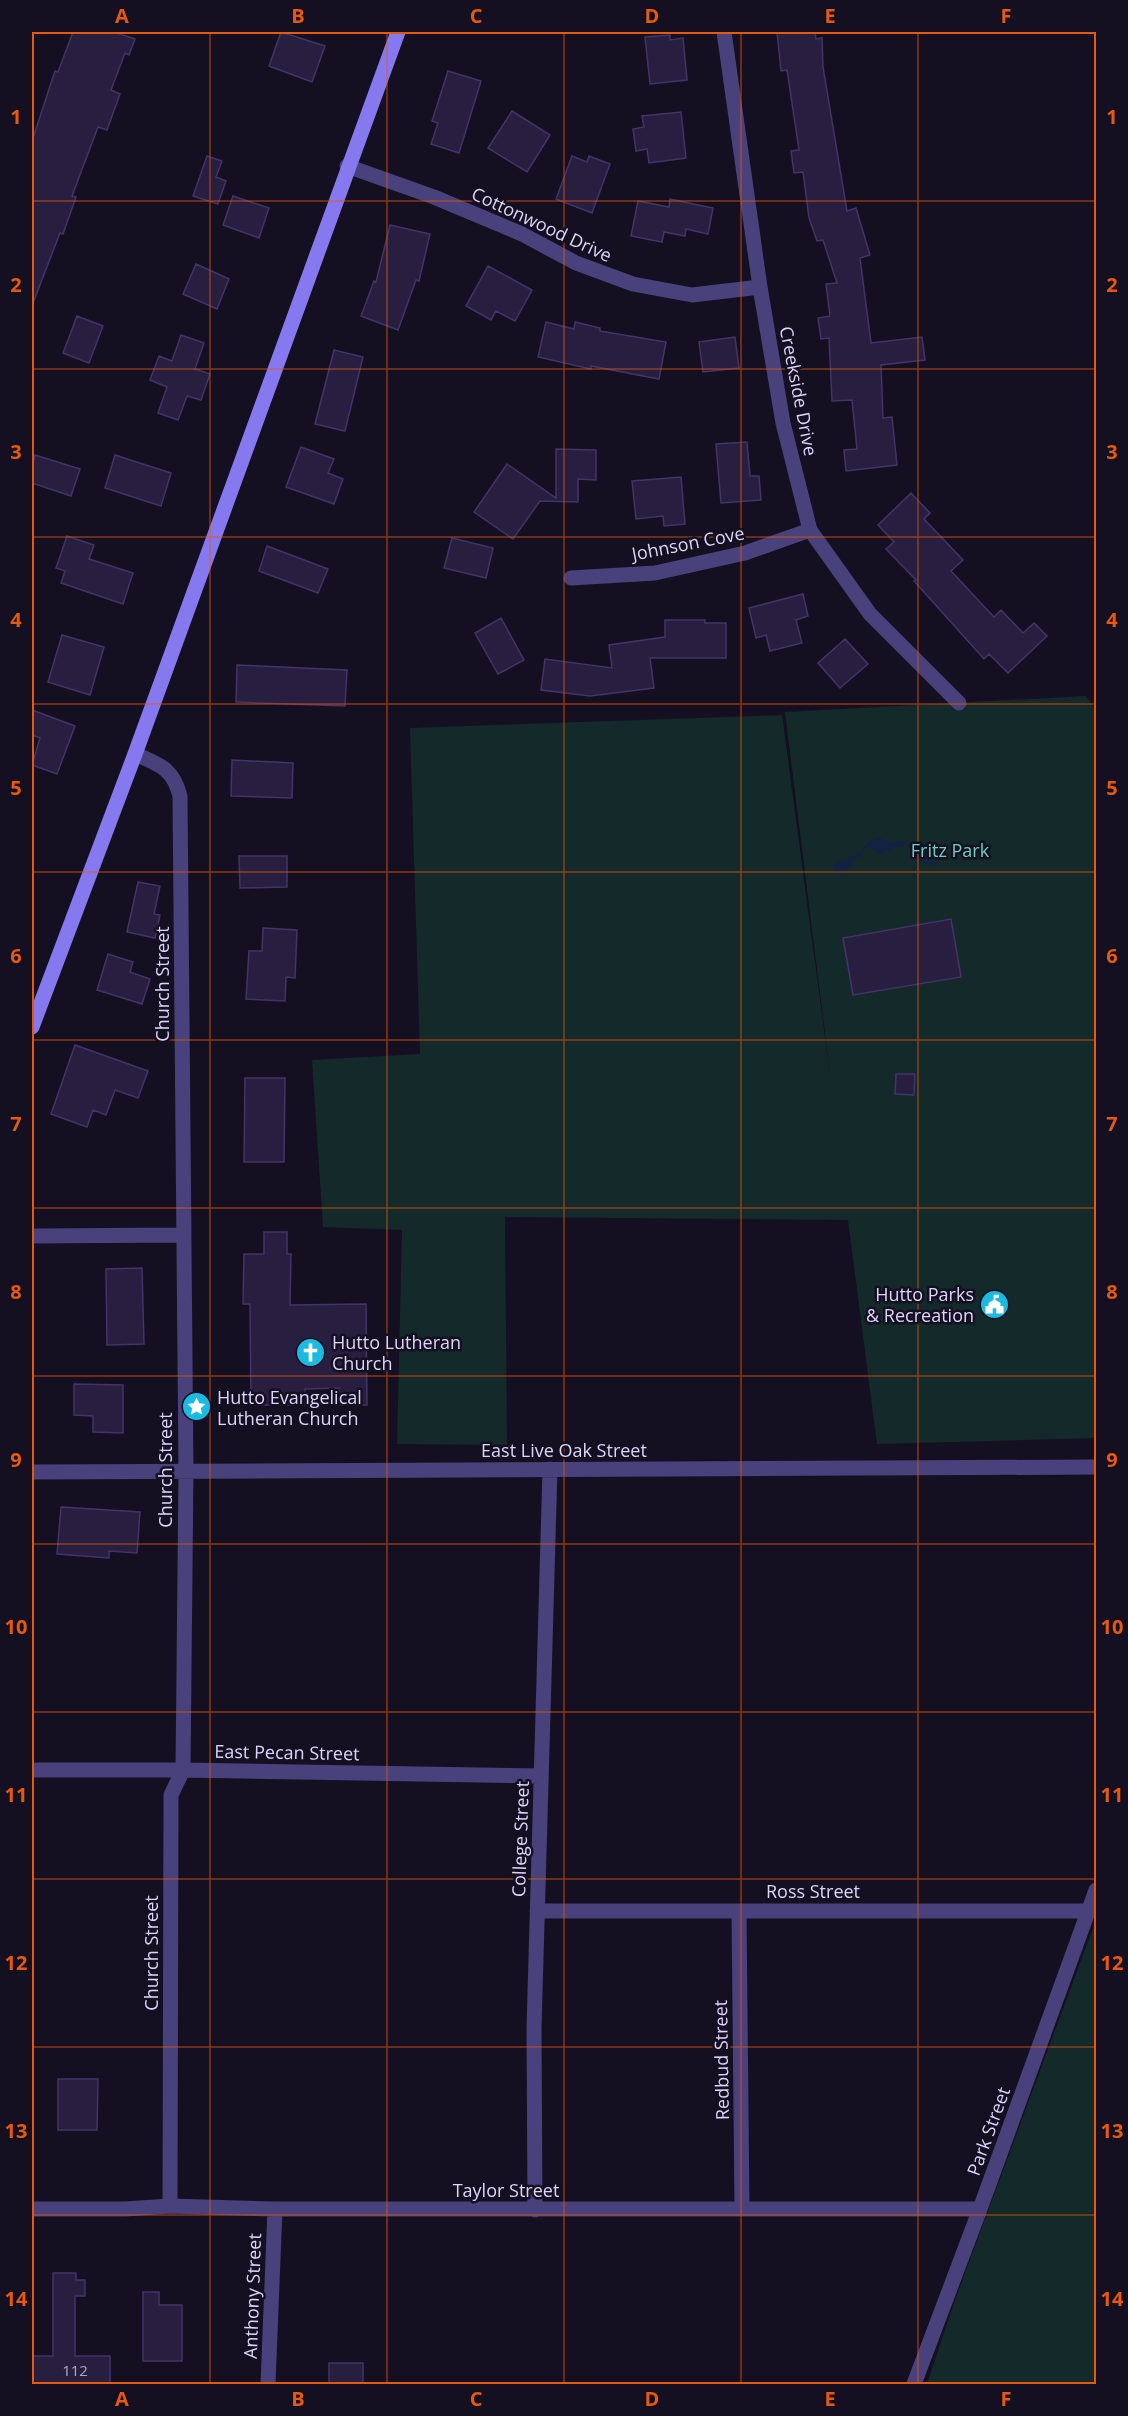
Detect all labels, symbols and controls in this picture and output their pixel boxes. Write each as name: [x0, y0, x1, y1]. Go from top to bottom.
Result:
text: A: [115, 2, 129, 29]
text: B: [291, 2, 305, 29]
text: C: [470, 2, 483, 29]
text: D: [645, 2, 659, 29]
text: E: [824, 2, 836, 29]
text: F: [1001, 2, 1011, 29]
text: 1: [10, 103, 22, 130]
text: 1: [1106, 103, 1118, 130]
street label: Cottonwood Drive: [468, 181, 616, 267]
text: 2: [10, 271, 22, 298]
text: 2: [1106, 271, 1118, 298]
street label: Creekside Drive: [775, 324, 823, 458]
text: 3: [10, 438, 22, 465]
text: 3: [1106, 438, 1118, 465]
street label: Johnson Cove: [628, 520, 746, 566]
text: 4: [10, 606, 22, 633]
text: 4: [1106, 606, 1118, 633]
text: 5: [10, 774, 22, 801]
text: 5: [1106, 774, 1118, 801]
park label: Fritz Park: [911, 838, 990, 862]
street label: Church Street: [150, 926, 174, 1042]
text: 6: [10, 942, 22, 969]
text: 6: [1106, 942, 1118, 969]
text: 7: [10, 1110, 22, 1137]
text: 7: [1106, 1110, 1118, 1137]
text: 8: [10, 1278, 22, 1305]
text: 8: [1106, 1278, 1118, 1305]
place label: Hutto Parks & Recreation: [866, 1282, 974, 1327]
public building icon: Hutto Parks & Recreation: [979, 1288, 1011, 1320]
place label: Hutto Lutheran Church: [332, 1330, 461, 1375]
church icon: Hutto Lutheran Church: [295, 1336, 327, 1368]
place label: Hutto Evangelical Lutheran Church: [217, 1385, 362, 1430]
place icon: Hutto Evangelical Lutheran Church: [180, 1391, 212, 1423]
street label: Church Street: [153, 1412, 177, 1528]
street label: East Live Oak Street: [481, 1438, 647, 1462]
text: 9: [10, 1446, 22, 1473]
text: 9: [1106, 1446, 1118, 1473]
text: 10: [5, 1613, 27, 1640]
text: 10: [1101, 1613, 1123, 1640]
street label: East Pecan Street: [214, 1739, 360, 1765]
text: 11: [5, 1781, 27, 1808]
street label: College Street: [506, 1781, 534, 1897]
text: 11: [1101, 1781, 1123, 1808]
street label: Ross Street: [766, 1879, 860, 1903]
street label: Church Street: [139, 1895, 163, 2011]
text: 12: [5, 1949, 27, 1976]
text: 12: [1101, 1949, 1123, 1976]
street label: Redbud Street: [708, 2000, 734, 2120]
street label: Park Street: [961, 2083, 1015, 2179]
text: 13: [5, 2117, 27, 2144]
text: 13: [1101, 2117, 1123, 2144]
street label: Taylor Street: [453, 2178, 559, 2202]
street label: Anthony Street: [238, 2233, 266, 2359]
text: 14: [5, 2285, 28, 2312]
text: 14: [1101, 2285, 1124, 2312]
house number: 112: [62, 2360, 88, 2380]
text: A: [115, 2385, 129, 2412]
text: B: [291, 2385, 305, 2412]
text: C: [470, 2385, 483, 2412]
text: D: [645, 2385, 659, 2412]
text: E: [824, 2385, 836, 2412]
text: F: [1001, 2385, 1011, 2412]

